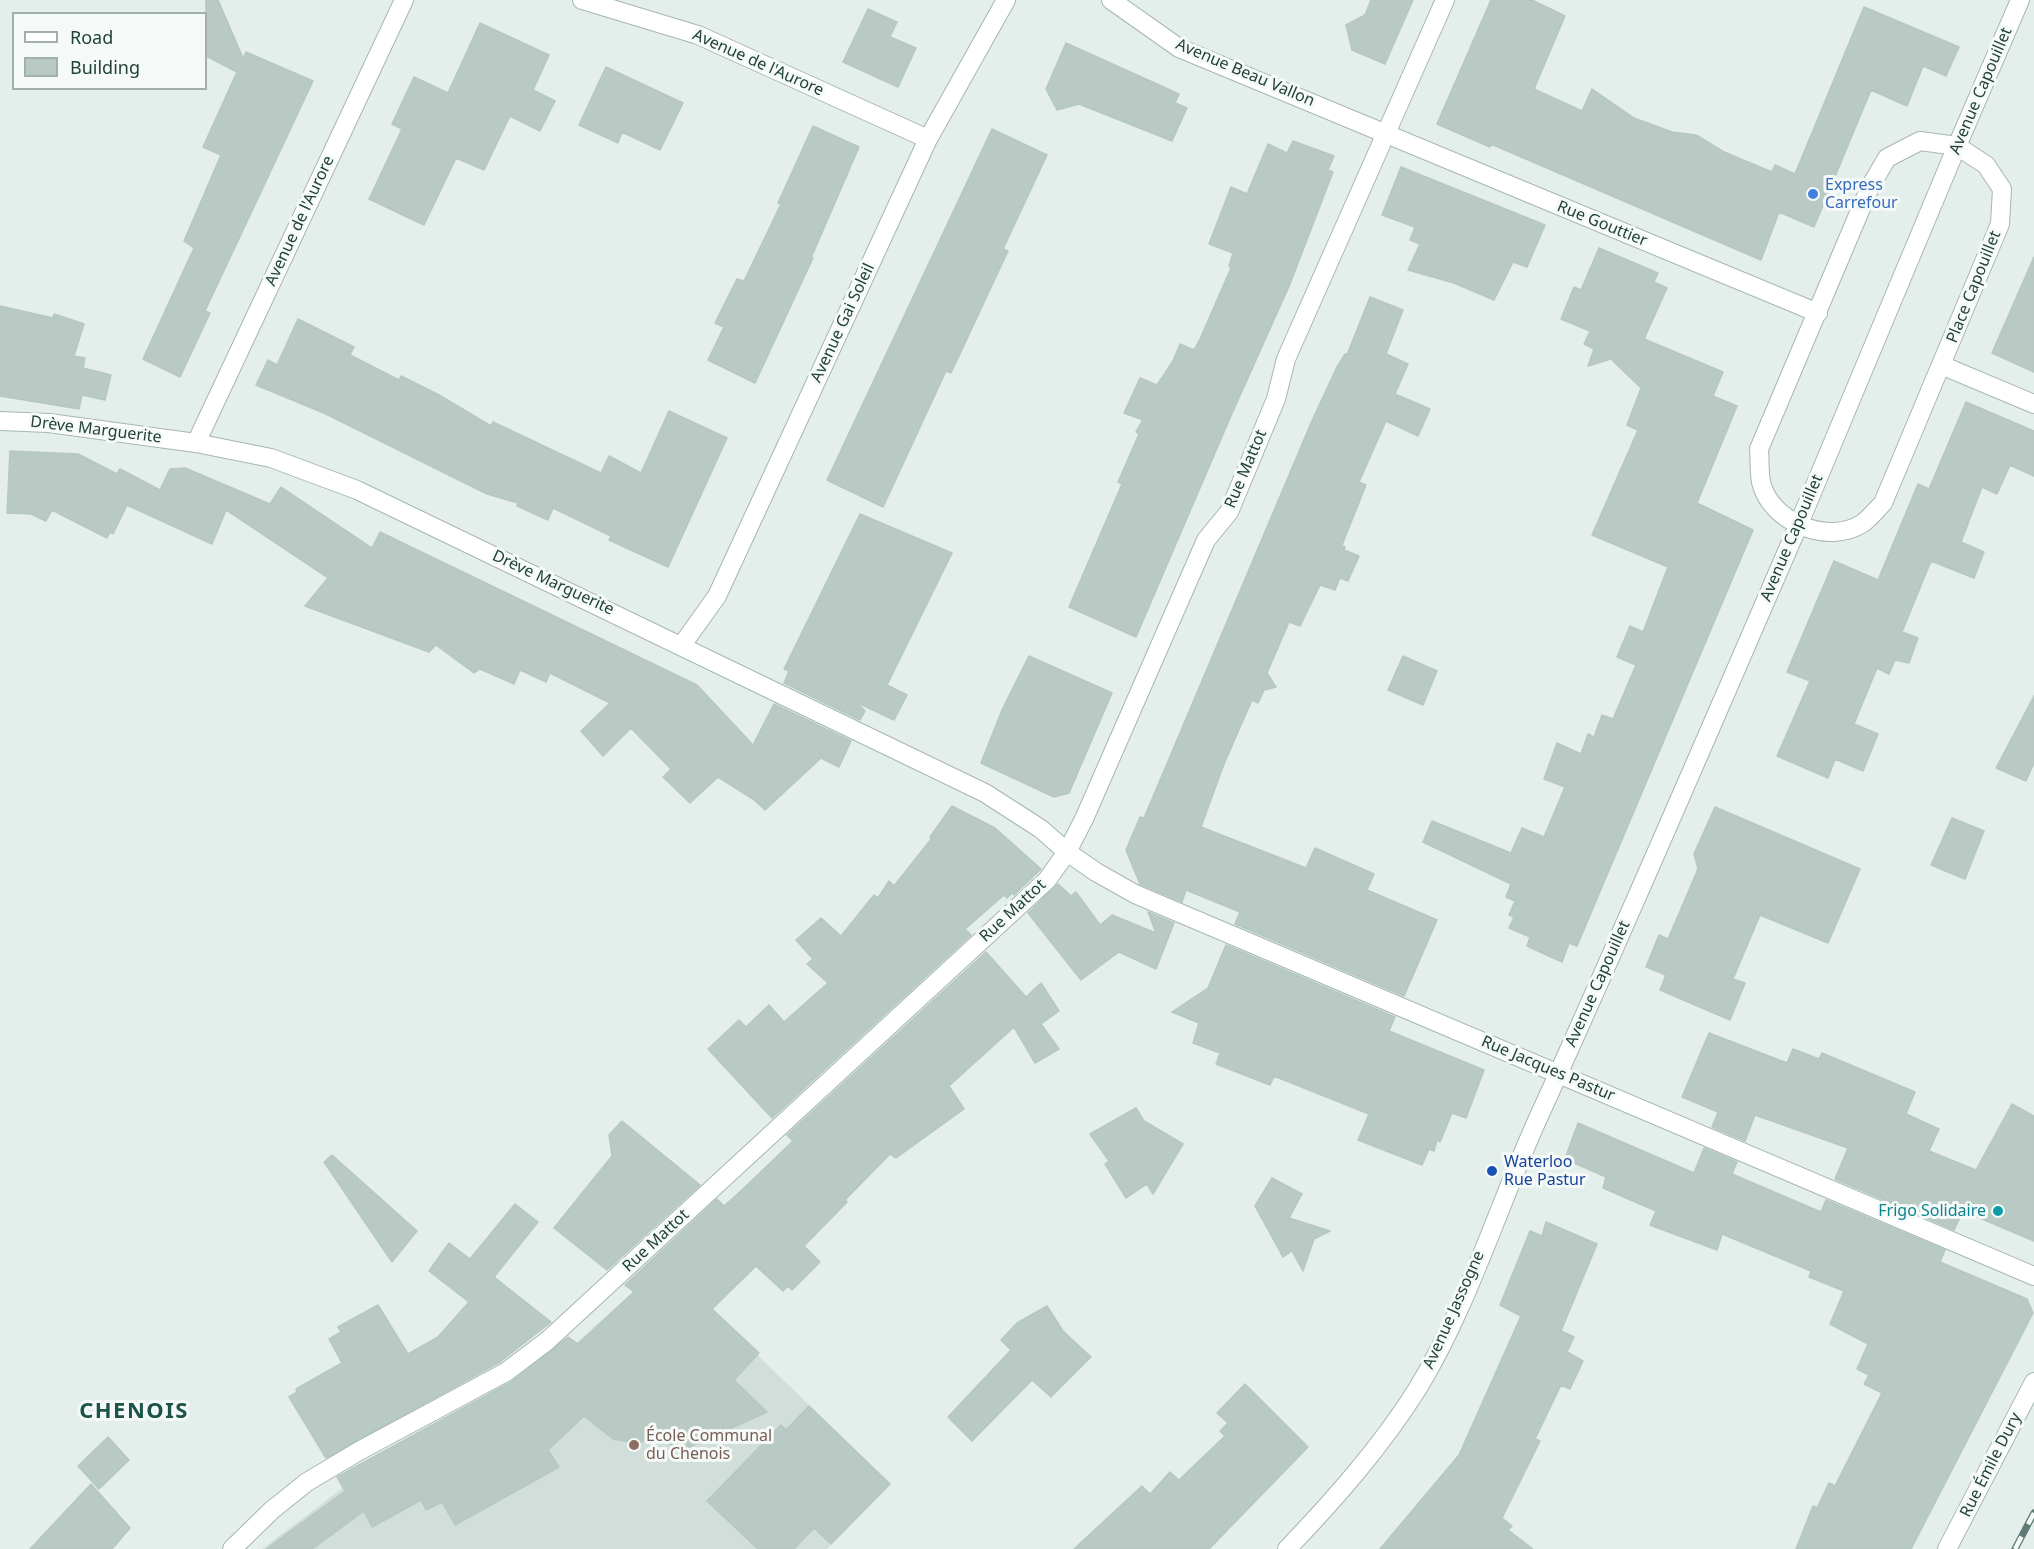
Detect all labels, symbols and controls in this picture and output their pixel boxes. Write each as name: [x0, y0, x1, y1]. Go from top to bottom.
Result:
legend: [12, 12, 207, 90]
text: Road: [70, 25, 113, 49]
street label: Avenue de l'Aurore: [690, 25, 826, 101]
street label: Avenue Capouillet: [1946, 25, 2016, 157]
street label: Avenue Beau Vallon: [1173, 35, 1317, 111]
text: Building: [70, 55, 140, 79]
street label: Avenue de l'Aurore: [261, 153, 339, 289]
place label: Express Carrefour: [1825, 175, 1898, 213]
marker: Express Carrefour: [1806, 187, 1820, 201]
street label: Rue Gouttier: [1554, 197, 1650, 251]
street label: Place Capouillet: [1943, 228, 2005, 346]
street label: Avenue Gai Soleil: [807, 260, 879, 386]
street label: Drève Marguerite: [29, 412, 163, 448]
street label: Rue Mattot: [1221, 427, 1271, 511]
street label: Avenue Capouillet: [1757, 472, 1827, 604]
street label: Drève Marguerite: [489, 546, 617, 620]
street label: Rue Mattot: [976, 875, 1050, 947]
street label: Avenue Capouillet: [1562, 918, 1634, 1050]
street label: Rue Jacques Pastur: [1478, 1032, 1618, 1106]
place label: Waterloo Rue Pastur: [1504, 1152, 1586, 1190]
marker: Waterloo Rue Pastur: [1485, 1164, 1499, 1178]
place label: Frigo Solidaire: [1878, 1201, 1986, 1221]
marker: Frigo Solidaire: [1991, 1204, 2005, 1218]
street label: Rue Mattot: [619, 1205, 693, 1277]
street label: Avenue Jassogne: [1419, 1248, 1489, 1372]
district label: CHENOIS: [79, 1399, 189, 1425]
street label: Rue Émile Dury: [1956, 1410, 2026, 1520]
place label: École Communal du Chenois: [646, 1426, 772, 1464]
marker: École Communal du Chenois: [627, 1438, 641, 1452]

